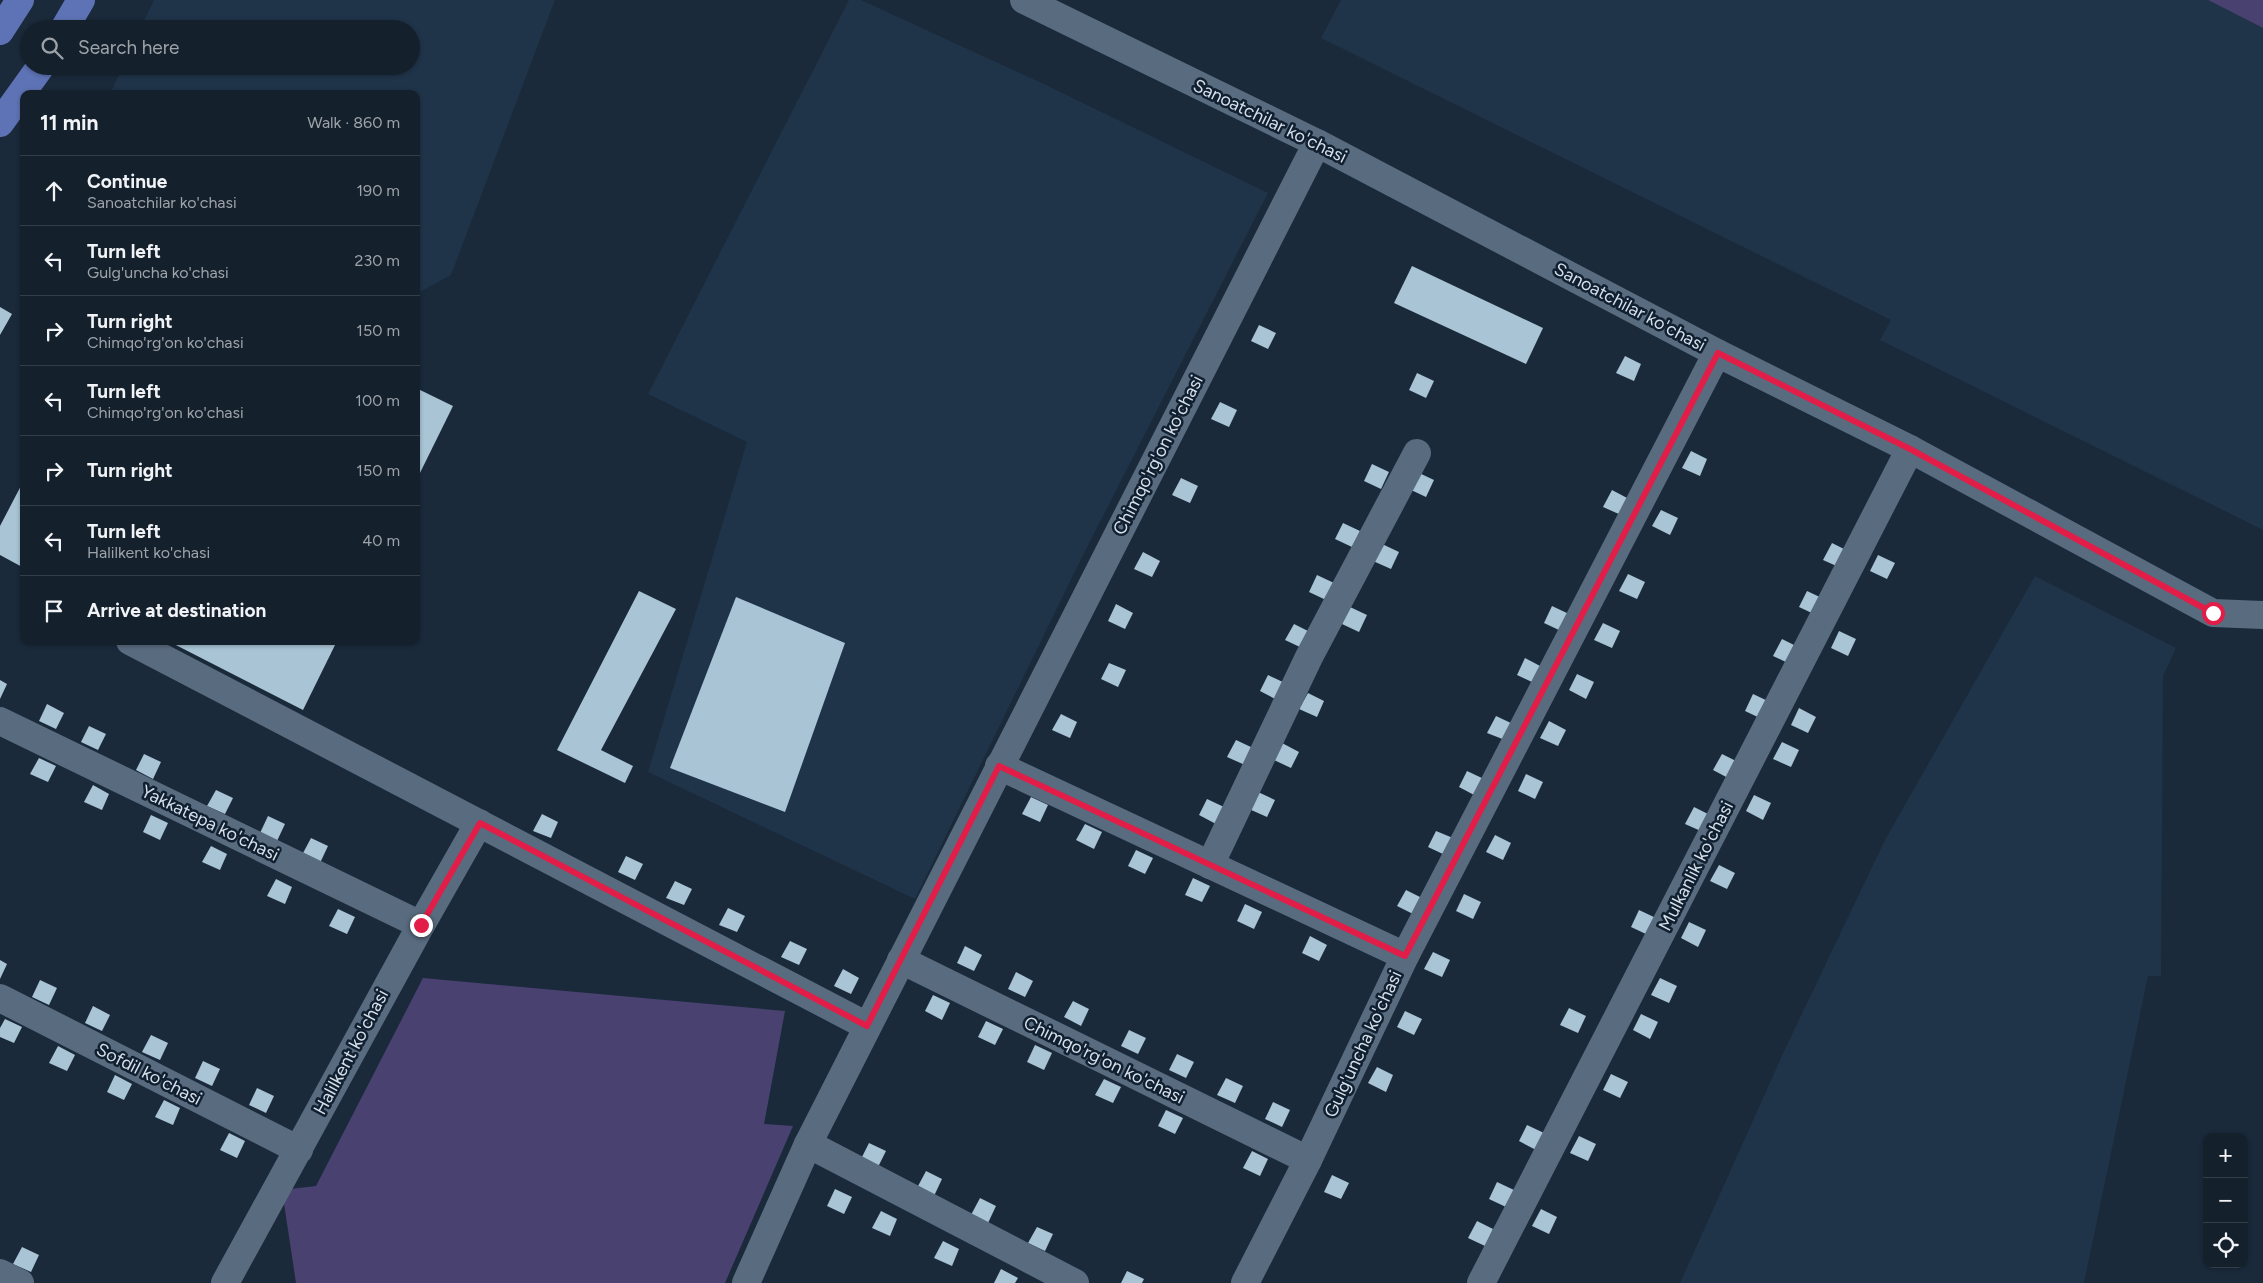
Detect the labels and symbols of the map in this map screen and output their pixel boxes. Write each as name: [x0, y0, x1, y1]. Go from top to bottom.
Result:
street label: Sanoatchilar ko'chasi: [1190, 74, 1350, 168]
street label: Sanoatchilar ko'chasi: [1550, 258, 1710, 356]
street label: Chimqo'rg'on ko'chasi: [1108, 371, 1208, 539]
route start: [2202, 602, 2225, 625]
street label: Yakkatepa ko'chasi: [138, 780, 282, 866]
street label: Mulkanlik ko'chasi: [1654, 798, 1738, 934]
route end: [410, 914, 433, 937]
street label: Gulg'uncha ko'chasi: [1319, 967, 1407, 1121]
street label: Halilkent ko'chasi: [309, 986, 393, 1118]
street label: Chimqo'rg'on ko'chasi: [1020, 1011, 1188, 1109]
street label: Sofdil ko'chasi: [93, 1038, 205, 1110]

